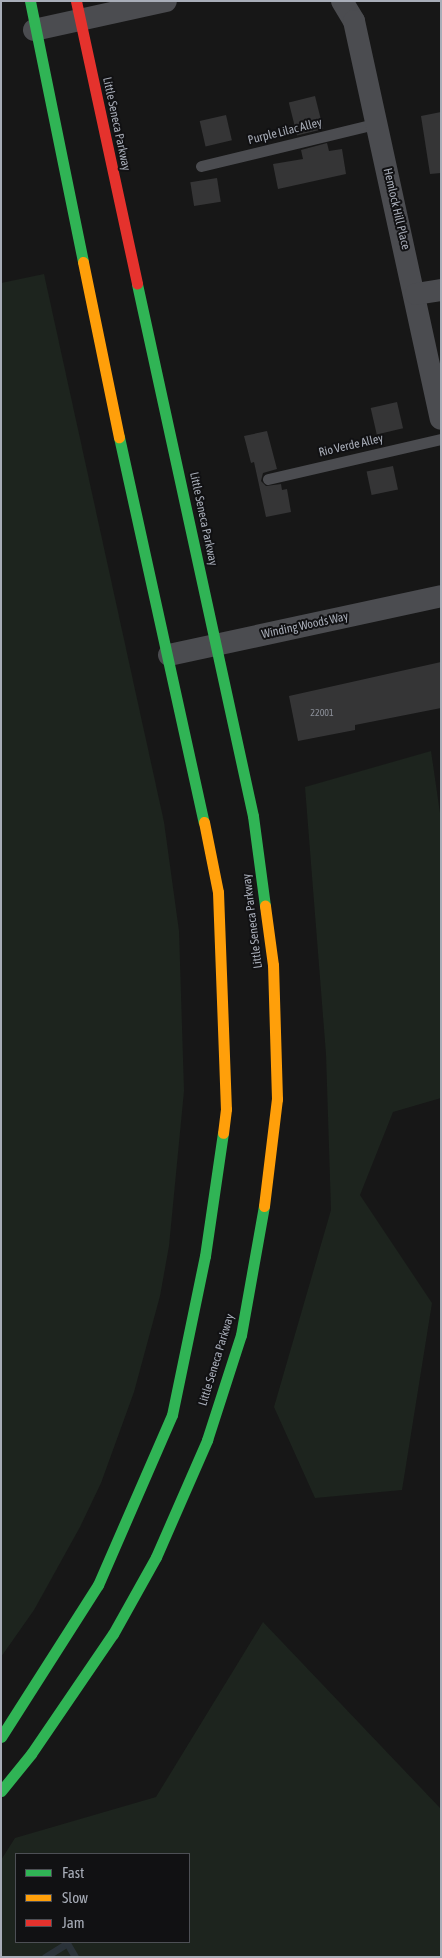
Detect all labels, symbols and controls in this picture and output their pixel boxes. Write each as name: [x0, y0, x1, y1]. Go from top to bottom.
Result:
street label: Little Seneca Parkway: [99, 76, 133, 172]
street label: Purple Lilac Alley: [247, 116, 323, 148]
street label: Hemlock Hill Place: [380, 167, 412, 251]
street label: Rio Verde Alley: [317, 432, 385, 460]
street label: Little Seneca Parkway: [186, 471, 220, 567]
street label: Winding Woods Way: [260, 610, 350, 642]
house number: 22001: [310, 707, 334, 719]
street label: Little Seneca Parkway: [240, 873, 266, 969]
street label: Little Seneca Parkway: [196, 1312, 238, 1408]
legend: [15, 1853, 190, 1943]
text: Fast: [62, 1864, 84, 1881]
text: Slow: [62, 1889, 88, 1906]
text: Jam: [62, 1914, 85, 1931]

